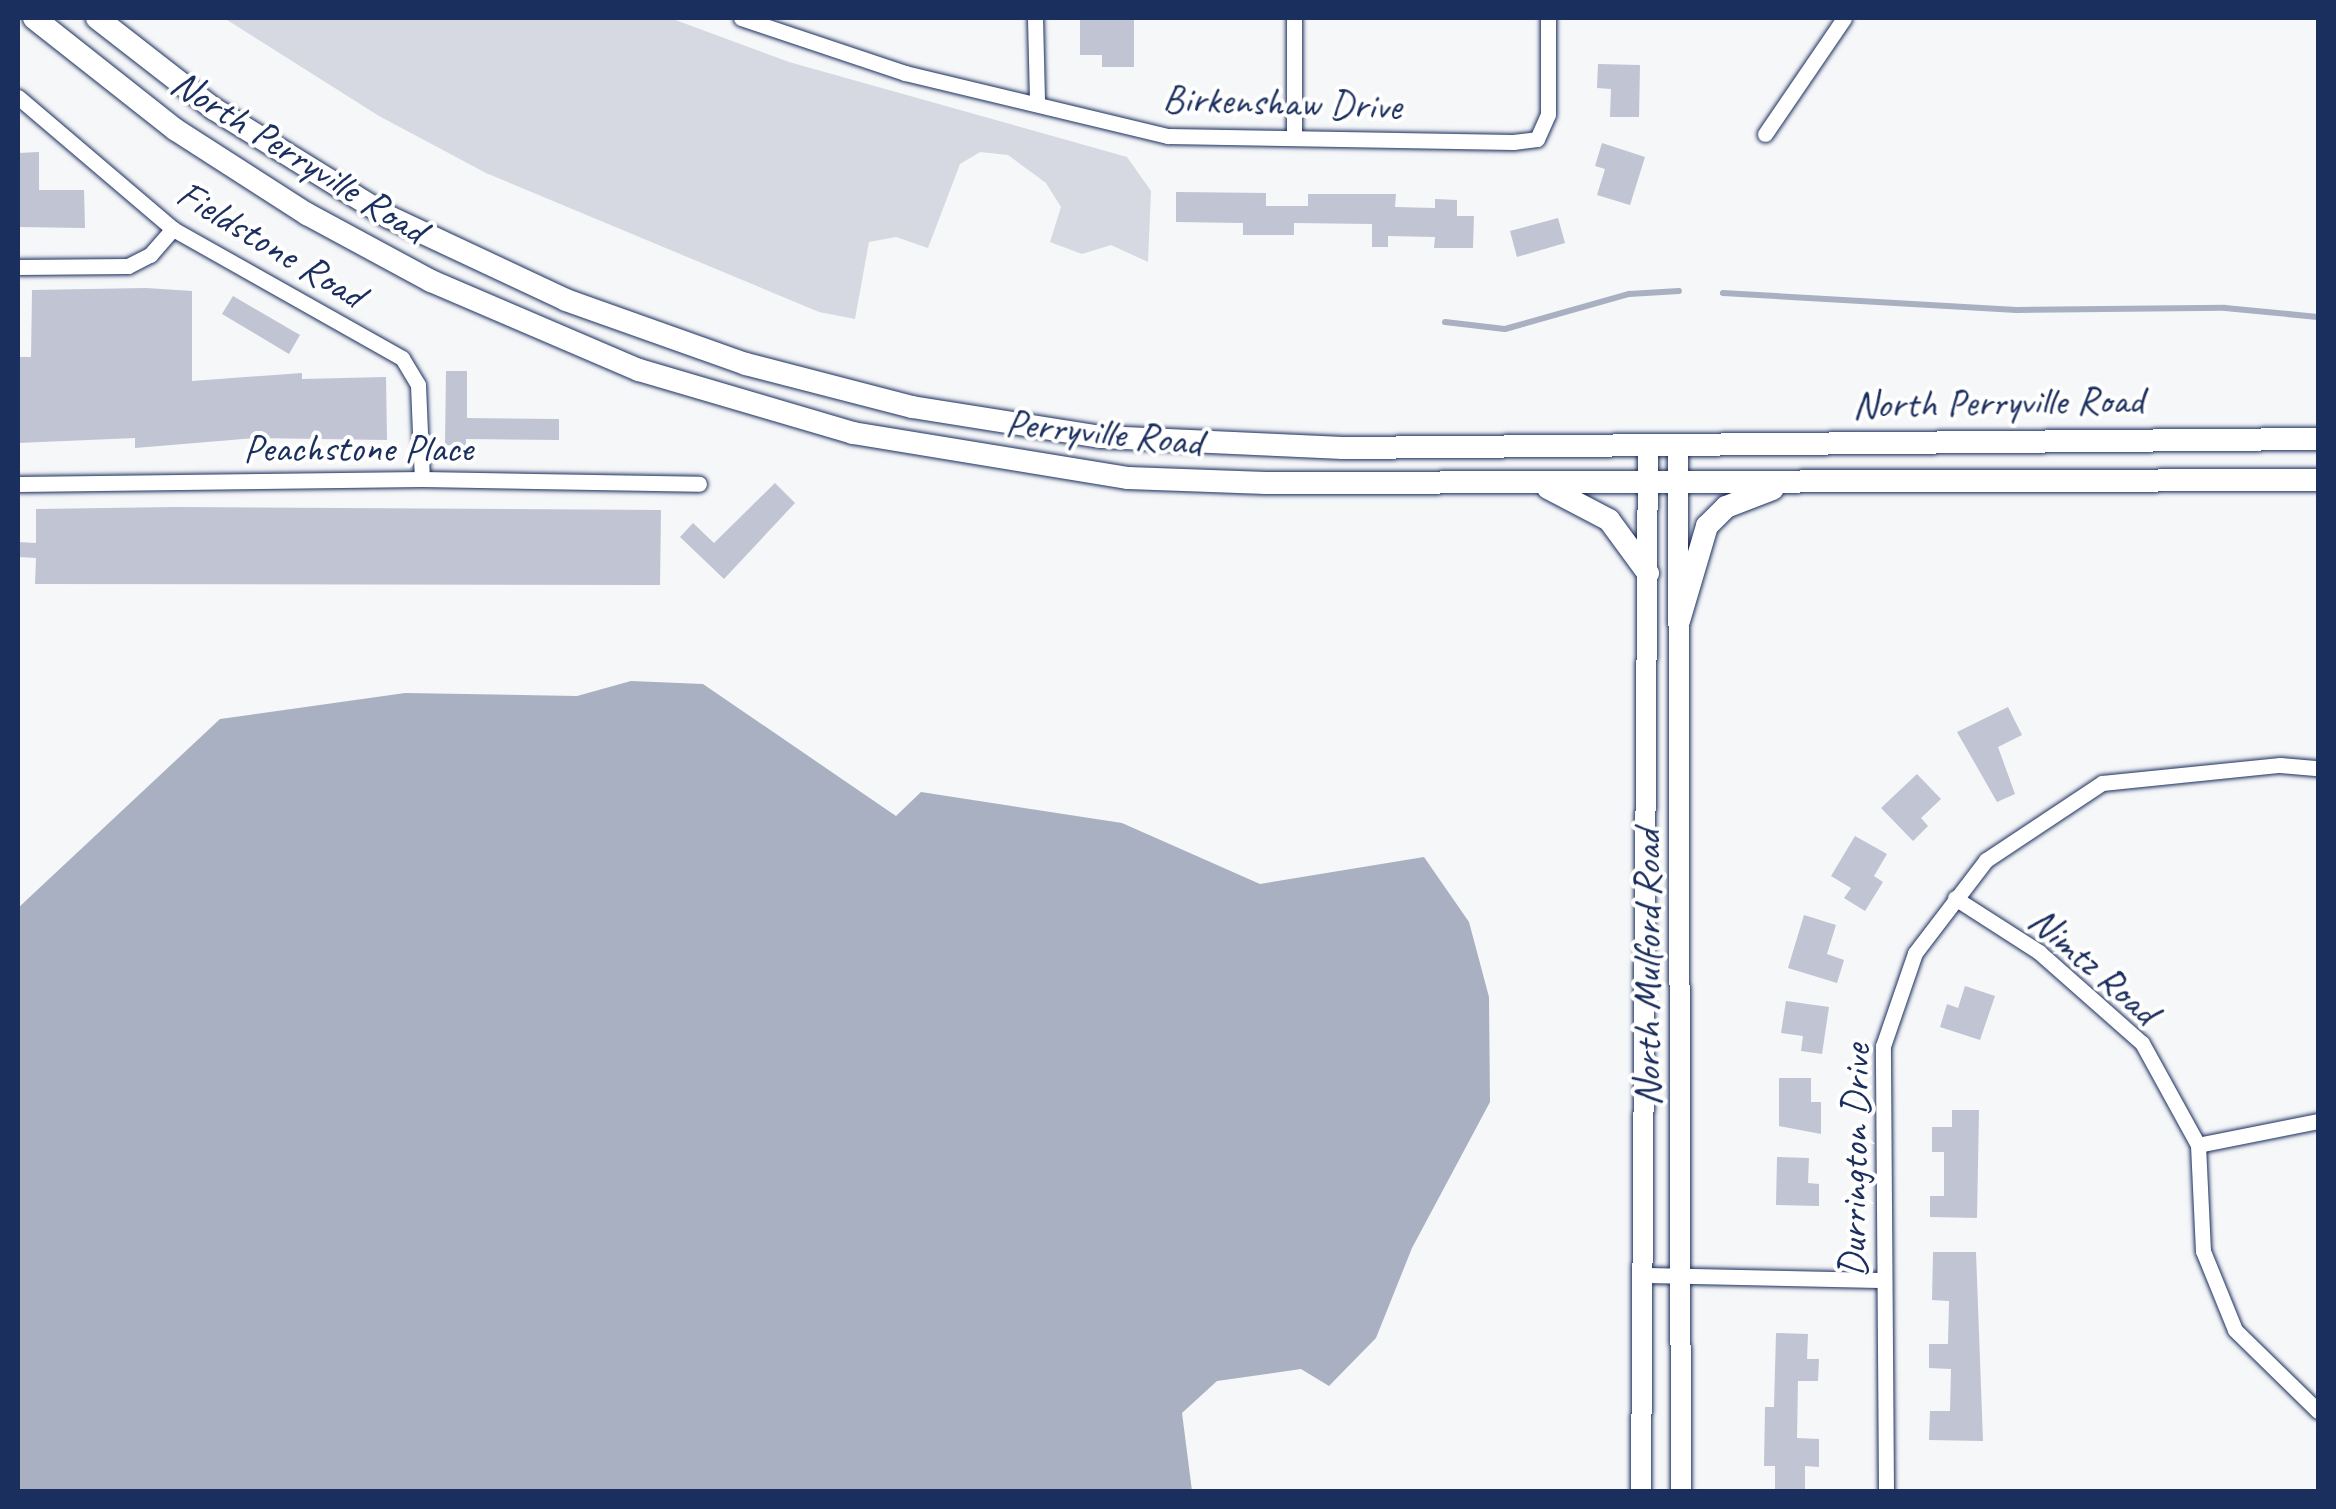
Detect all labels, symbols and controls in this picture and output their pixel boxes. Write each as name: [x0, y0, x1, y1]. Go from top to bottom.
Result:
street label: North Perryville Road: [163, 59, 435, 253]
street label: Birkenshaw Drive: [1162, 74, 1402, 130]
street label: Fieldstone Road: [169, 169, 373, 319]
street label: North Perryville Road: [1852, 375, 2144, 429]
street label: Perryville Road: [1003, 398, 1205, 466]
street label: Peachstone Place: [242, 424, 474, 472]
street label: North Mulford Road: [1623, 830, 1671, 1106]
street label: Nimtz Road: [2019, 895, 2169, 1035]
street label: Durrington Drive: [1828, 1044, 1880, 1278]

